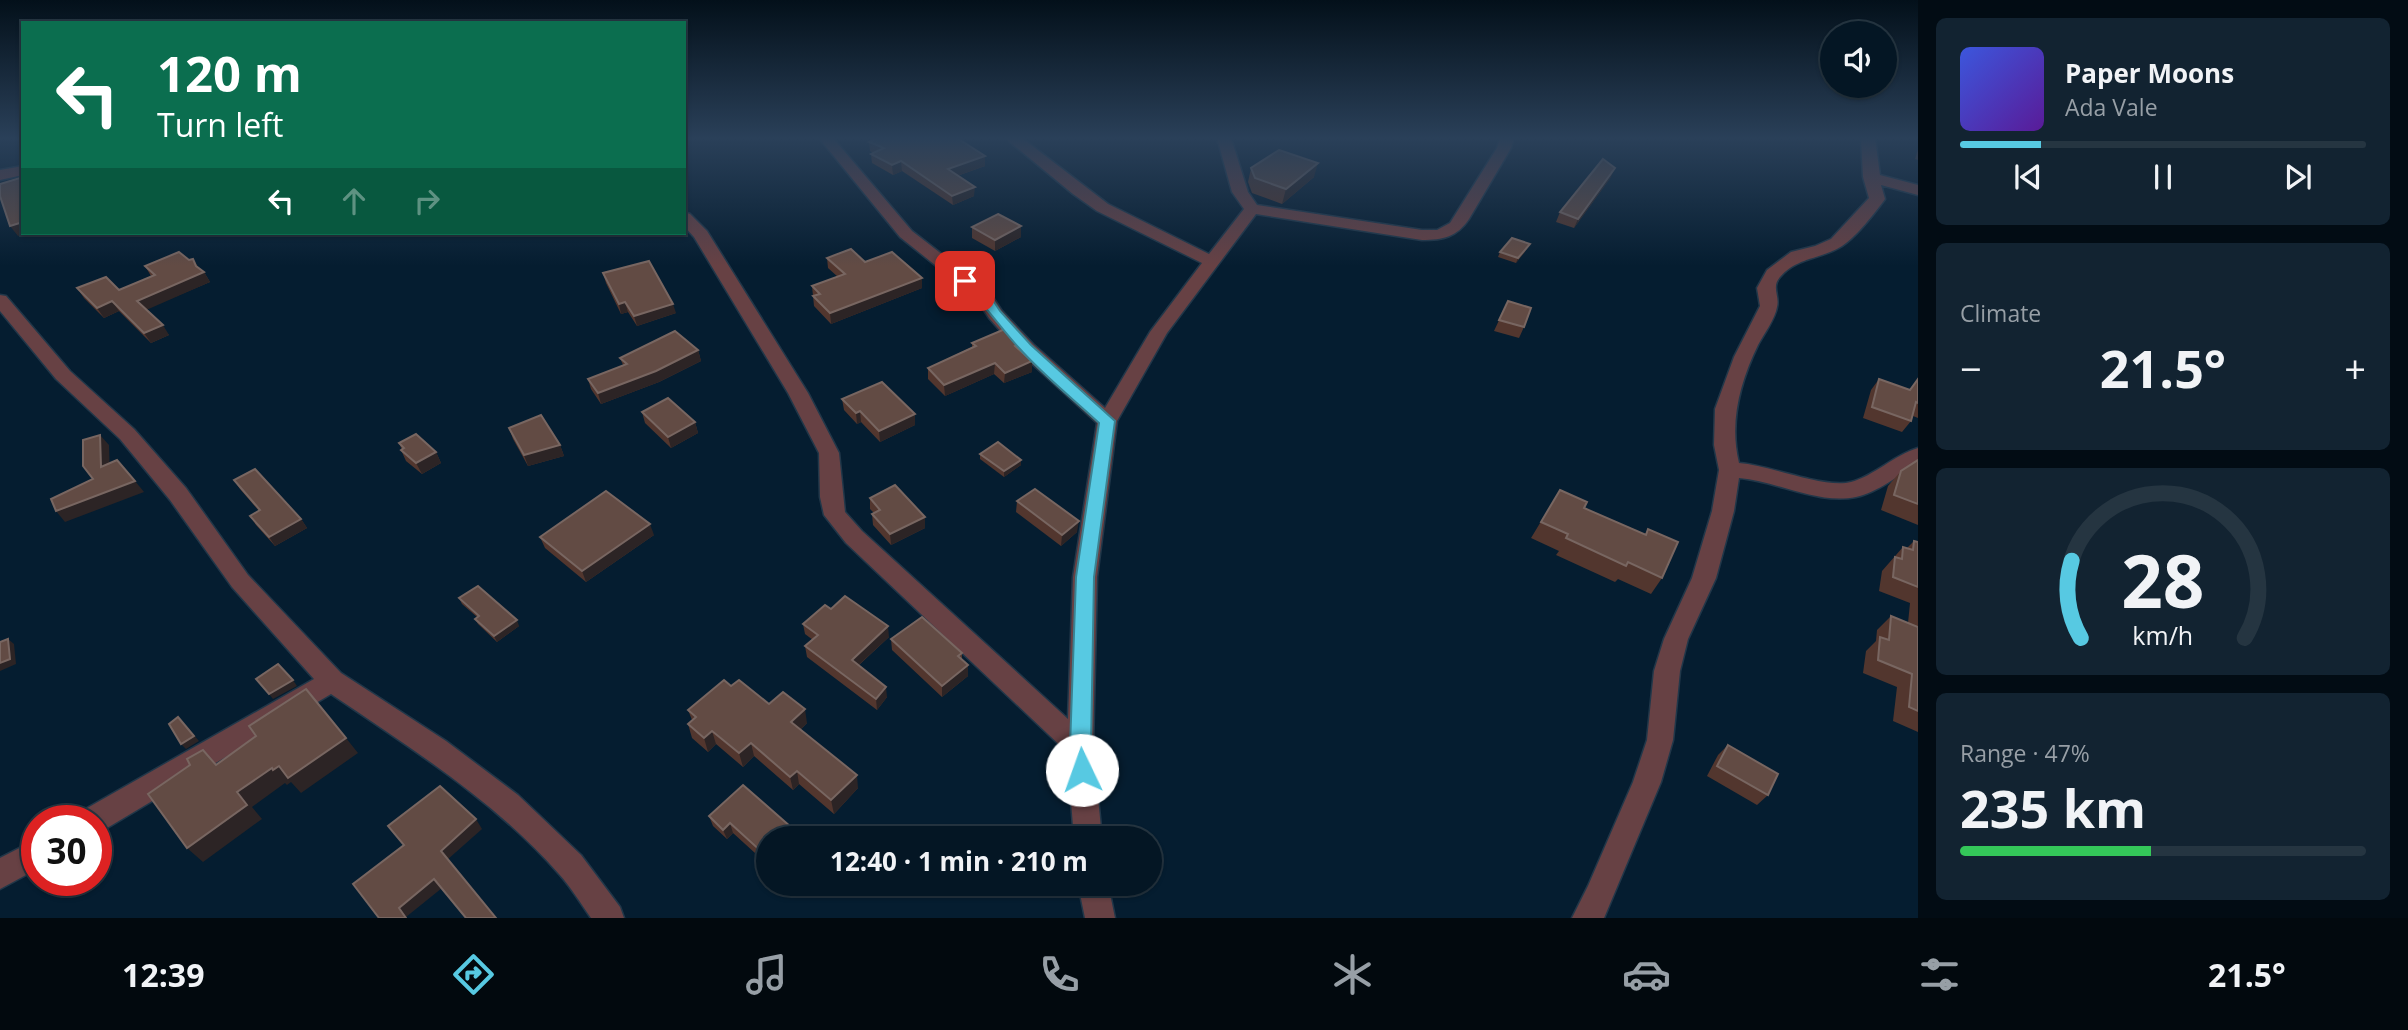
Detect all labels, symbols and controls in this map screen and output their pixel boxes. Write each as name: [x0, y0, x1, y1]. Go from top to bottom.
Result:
map controls: [1820, 21, 1897, 98]
button: sound: [1820, 21, 1897, 98]
text: 120 m: [157, 40, 302, 106]
icon: left: [42, 49, 133, 140]
text: Paper Moons: [2065, 55, 2234, 91]
text: Ada Vale: [2065, 91, 2158, 123]
text: Turn left: [157, 103, 283, 146]
icon: previous: [2009, 158, 2047, 196]
icon: pause: [2144, 158, 2182, 196]
icon: next: [2279, 158, 2317, 196]
icon: left: [262, 182, 300, 220]
icon: ahead: [335, 182, 373, 220]
icon: right: [408, 182, 446, 220]
pin: [935, 251, 995, 311]
icon: arrive: [946, 262, 984, 300]
text: Climate: [1960, 297, 2041, 329]
text: 21.5°: [2100, 332, 2226, 403]
text: −: [1960, 342, 1982, 394]
text: +: [2344, 342, 2366, 394]
text: 28: [2121, 530, 2205, 629]
text: km/h: [2133, 617, 2193, 651]
position arrow: [1045, 733, 1119, 807]
text: Range · 47%: [1960, 737, 2090, 769]
text: 235 km: [1960, 772, 2146, 843]
speed limit sign: 30: [21, 805, 112, 896]
text: 12:40 · 1 min · 210 m: [830, 843, 1088, 879]
icon: directions: [449, 950, 498, 999]
icon: music: [742, 950, 791, 999]
icon: phone: [1035, 950, 1084, 999]
icon: climate: [1328, 950, 1377, 999]
icon: car: [1622, 950, 1671, 999]
icon: filters: [1915, 950, 1964, 999]
text: 12:39: [122, 953, 204, 996]
text: 21.5°: [2208, 953, 2286, 996]

